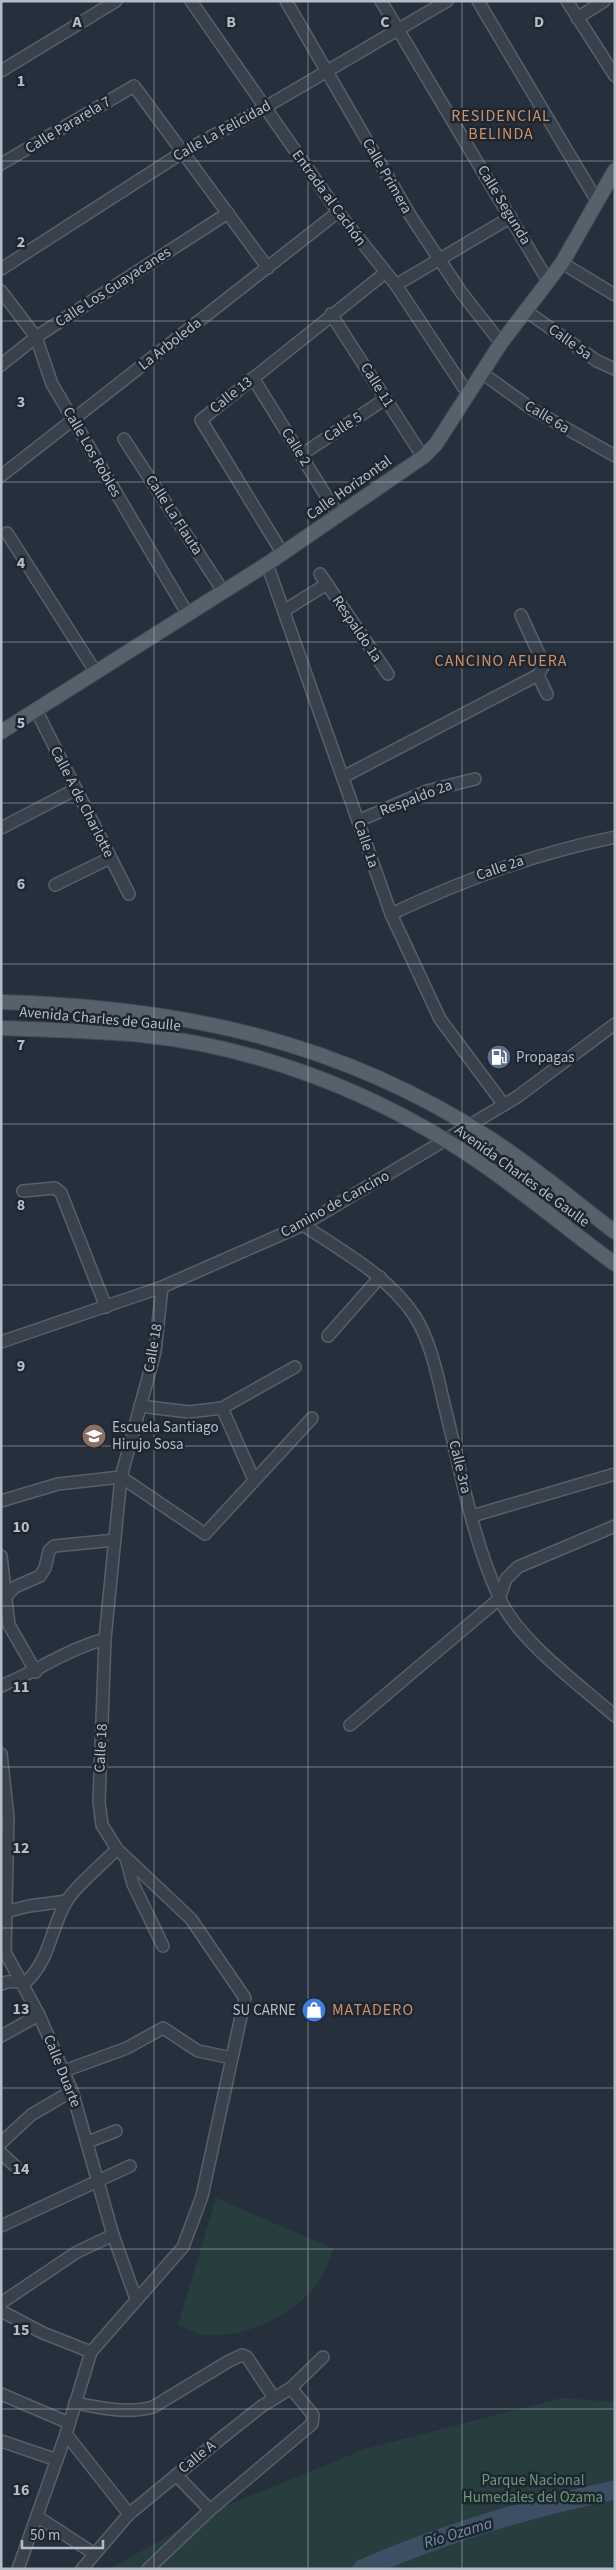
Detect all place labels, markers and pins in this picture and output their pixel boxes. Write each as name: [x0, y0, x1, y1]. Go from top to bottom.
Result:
fuel station icon: Propagas: [486, 1044, 512, 1070]
place label: Propagas: [516, 1047, 575, 1068]
place label: Escuela Santiago Hirujo Sosa: [112, 1417, 219, 1455]
school or university icon: Escuela Santiago Hirujo Sosa: [81, 1423, 107, 1449]
shop icon: SU CARNE: [301, 1997, 327, 2023]
place label: SU CARNE: [232, 2000, 296, 2021]

